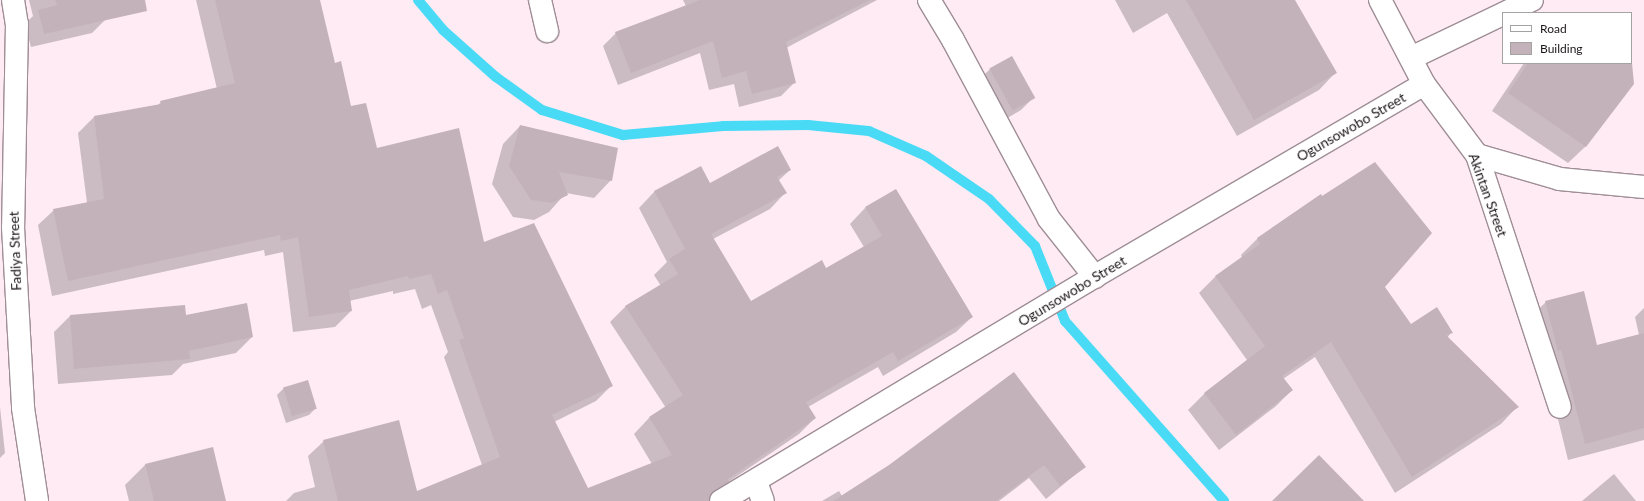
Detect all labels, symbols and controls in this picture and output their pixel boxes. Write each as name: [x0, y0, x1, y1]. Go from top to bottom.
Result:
legend: [1502, 12, 1632, 64]
text: Road: [1540, 21, 1567, 36]
text: Building: [1540, 41, 1583, 56]
street label: Ogunsowobo Street: [1294, 89, 1408, 165]
street label: Akintan Street: [1465, 151, 1511, 239]
street label: Fadiya Street: [5, 211, 25, 291]
street label: Ogunsowobo Street: [1015, 252, 1129, 330]

